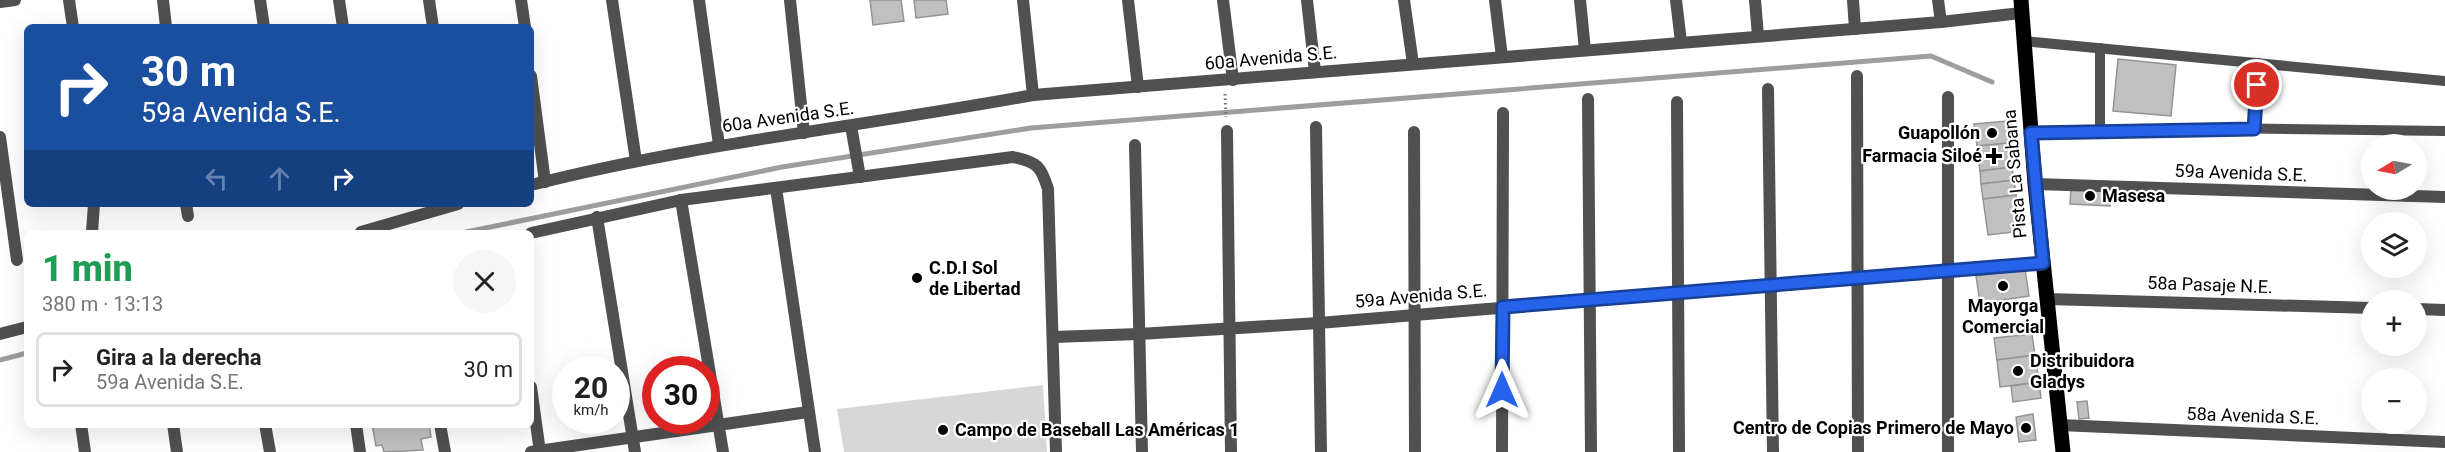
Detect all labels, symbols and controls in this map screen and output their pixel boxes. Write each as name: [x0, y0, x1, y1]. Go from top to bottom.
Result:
street label: 60a Avenida S.E.: [1204, 41, 1338, 74]
text: 30 m: [141, 47, 236, 96]
icon: right: [42, 48, 120, 126]
pin: [2231, 59, 2282, 110]
icon: arrive: [2240, 68, 2273, 101]
text: 59a Avenida S.E.: [141, 97, 341, 129]
street label: 60a Avenida S.E.: [721, 97, 855, 136]
street label: Pista La Sabana: [1998, 109, 2031, 239]
place label: Guapollón: [1898, 122, 1980, 143]
marker: Guapollón: [1985, 126, 1999, 140]
north arrow: [2361, 134, 2427, 200]
map controls: [2361, 134, 2427, 434]
place label: Farmacia Siloé: [1862, 145, 1982, 166]
marker: Farmacia Siloé: [1987, 149, 2001, 163]
street label: 59a Avenida S.E.: [2174, 160, 2308, 185]
icon: left: [200, 162, 233, 195]
icon: ahead: [263, 162, 296, 195]
icon: right: [326, 162, 359, 195]
place label: Masesa: [2102, 185, 2166, 206]
marker: Masesa: [2083, 189, 2097, 203]
button: layers: [2361, 212, 2427, 278]
text: 1 min: [42, 248, 133, 290]
button: close: [453, 250, 516, 313]
place label: C.D.I Sol de Libertad: [929, 257, 1021, 299]
marker: C.D.I Sol de Libertad: [910, 271, 924, 285]
street label: 58a Pasaje N.E.: [2147, 272, 2273, 297]
street label: 59a Avenida S.E.: [1354, 279, 1488, 312]
marker: Mayorga Comercial: [1996, 279, 2010, 293]
button: +: [2361, 290, 2427, 356]
text: 380 m · 13:13: [42, 292, 163, 316]
place label: Mayorga Comercial: [1962, 295, 2044, 337]
text: Gira a la derecha: [96, 345, 262, 370]
place label: Distribuidora Gladys: [2030, 350, 2135, 392]
icon: right: [45, 353, 78, 386]
speed limit sign: 30: [642, 356, 720, 434]
text: 30 m: [464, 357, 513, 382]
position arrow: [1470, 358, 1534, 422]
marker: Distribuidora Gladys: [2011, 364, 2025, 378]
button: −: [2361, 368, 2427, 434]
text: 59a Avenida S.E.: [96, 370, 244, 394]
text: 20: [574, 370, 608, 405]
text: km/h: [573, 401, 609, 419]
street label: 58a Avenida S.E.: [2186, 403, 2320, 428]
place label: Centro de Copias Primero de Mayo: [1733, 417, 2014, 438]
place label: Campo de Baseball Las Américas 1: [955, 419, 1240, 440]
marker: Centro de Copias Primero de Mayo: [2019, 421, 2033, 435]
marker: Campo de Baseball Las Américas 1: [936, 423, 950, 437]

